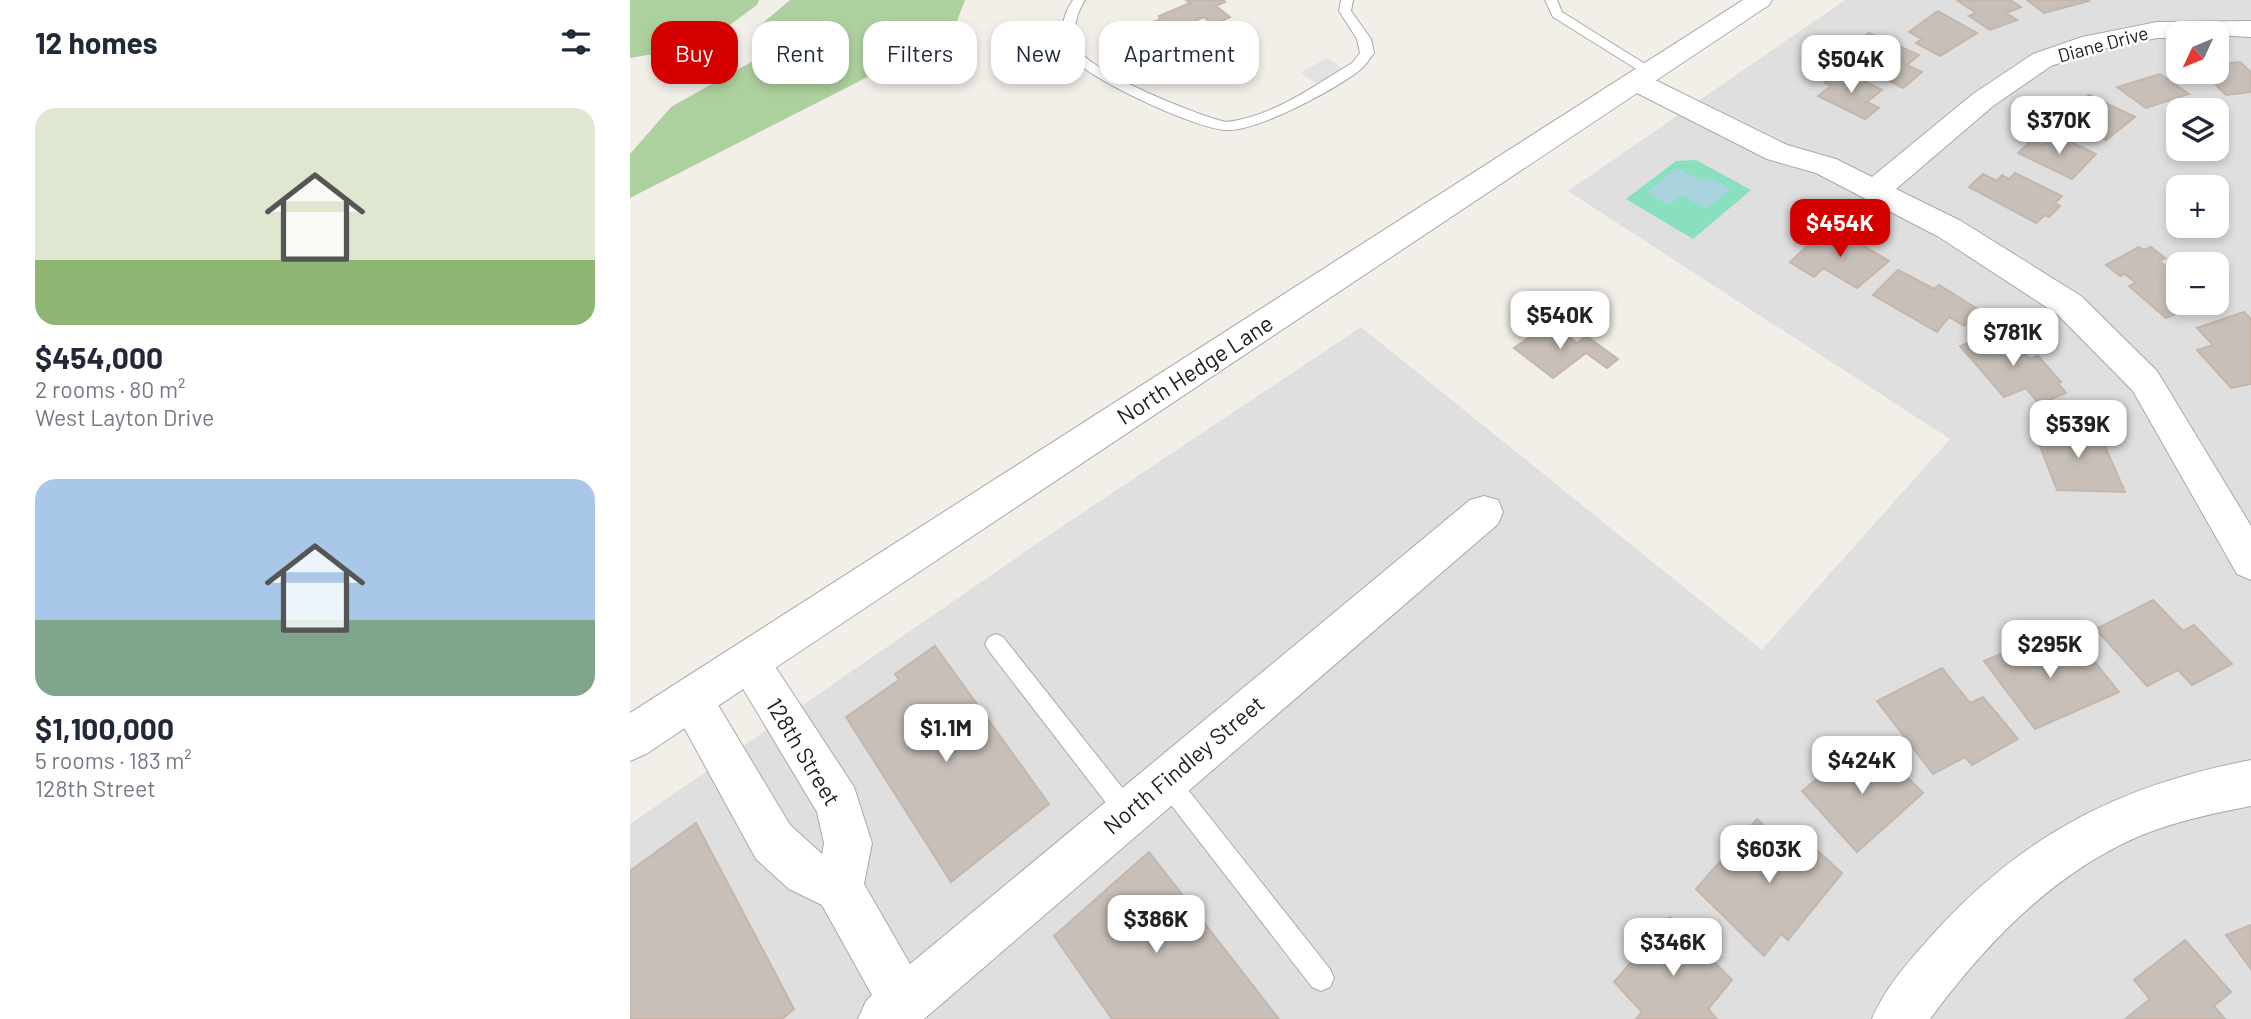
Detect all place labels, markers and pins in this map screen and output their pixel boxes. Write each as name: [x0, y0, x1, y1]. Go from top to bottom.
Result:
pin: $504K: [1802, 36, 1900, 95]
pin: $370K: [2010, 96, 2108, 156]
pin: $454K: [1791, 200, 1889, 259]
pin: $540K: [1511, 292, 1609, 351]
pin: $781K: [1964, 308, 2062, 368]
pin: $539K: [2029, 400, 2127, 460]
pin: $295K: [2001, 620, 2099, 680]
pin: $1.1M: [897, 704, 995, 764]
pin: $424K: [1813, 736, 1911, 796]
pin: $603K: [1720, 826, 1818, 885]
pin: $386K: [1107, 895, 1205, 955]
pin: $346K: [1624, 918, 1722, 978]

